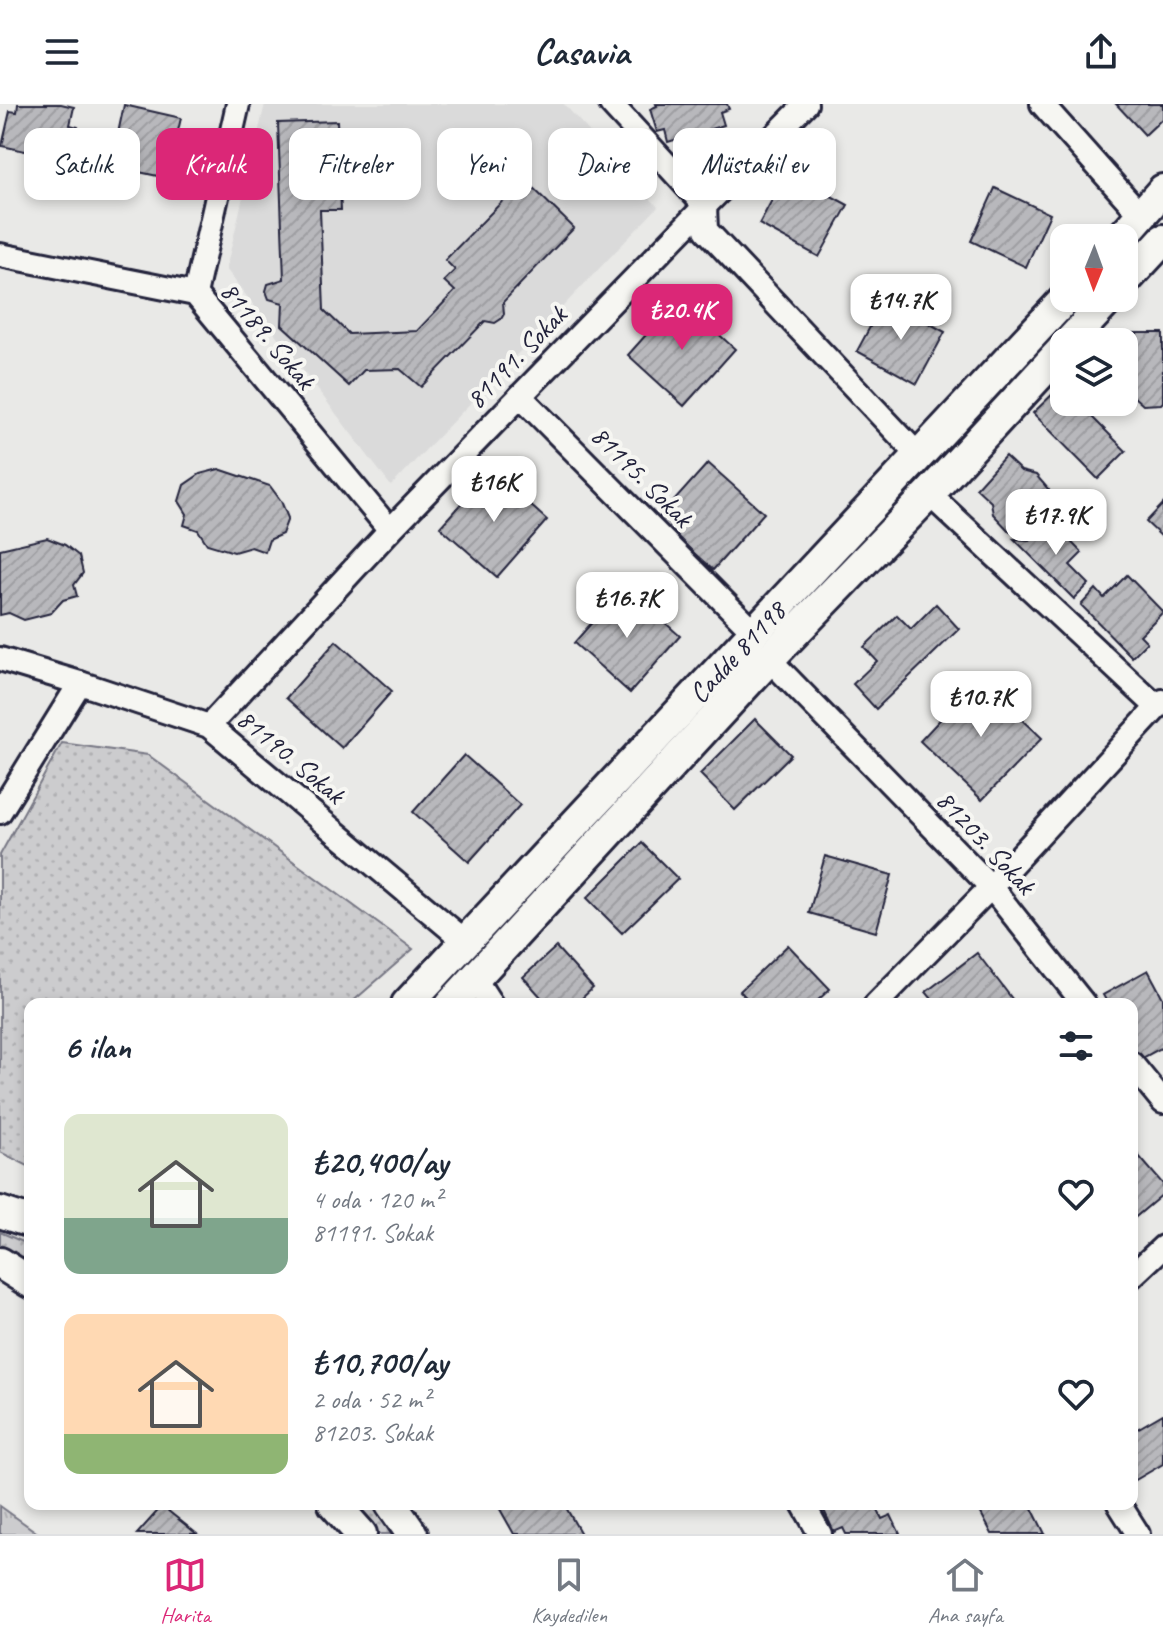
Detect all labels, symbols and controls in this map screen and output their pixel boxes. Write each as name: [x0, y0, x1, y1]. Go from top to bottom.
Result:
text: Casavia: [534, 29, 629, 75]
icon: menu: [40, 30, 84, 74]
icon: share: [1079, 30, 1123, 74]
chip: Satılık: [24, 128, 140, 200]
chip: Kiralık: [156, 128, 273, 200]
chip: Filtreler: [289, 128, 421, 200]
chip: Yeni: [437, 128, 532, 200]
chip: Daire: [548, 128, 657, 200]
chip: Müstakil ev: [673, 128, 836, 200]
north arrow: [1050, 224, 1138, 312]
map controls: [1050, 224, 1138, 416]
street label: 81189. Sokak: [213, 274, 324, 397]
pin: ₺14.7K: [836, 274, 966, 342]
text: ₺14.7K: [868, 283, 934, 316]
pin: ₺20.4K: [617, 284, 747, 352]
text: ₺20.4K: [649, 293, 715, 326]
street label: 81191. Sokak: [458, 297, 575, 416]
button: layers: [1050, 328, 1138, 416]
street label: 81195. Sokak: [584, 418, 702, 536]
pin: ₺16K: [447, 456, 541, 524]
text: ₺16K: [470, 465, 518, 498]
pin: ₺17.9K: [991, 489, 1121, 557]
text: ₺17.9K: [1024, 498, 1088, 531]
pin: ₺16.7K: [562, 572, 692, 640]
text: ₺16.7K: [594, 581, 660, 614]
street label: Cadde 81198: [681, 592, 795, 710]
pin: ₺10.7K: [916, 671, 1046, 739]
text: ₺10.7K: [948, 680, 1014, 713]
street label: 81190. Sokak: [230, 701, 353, 812]
street label: 81203. Sokak: [929, 782, 1044, 903]
icon: filters: [1054, 1024, 1098, 1068]
text: 6 ilan: [64, 1025, 131, 1068]
text: ₺20,400/ay: [312, 1140, 448, 1183]
icon: home: [128, 1146, 224, 1242]
icon: heart: [1054, 1172, 1098, 1216]
text: 4 oda · 120 m²: [312, 1183, 442, 1216]
text: 81191. Sokak: [312, 1216, 433, 1249]
text: ₺10,700/ay: [312, 1340, 448, 1383]
icon: home: [128, 1346, 224, 1442]
icon: heart: [1054, 1372, 1098, 1416]
text: 2 oda · 52 m²: [312, 1383, 430, 1416]
text: 81203. Sokak: [312, 1416, 433, 1449]
tab: Harita: [160, 1553, 211, 1629]
tab: Kaydedilen: [531, 1553, 607, 1629]
tab: Ana sayfa: [928, 1553, 1003, 1629]

